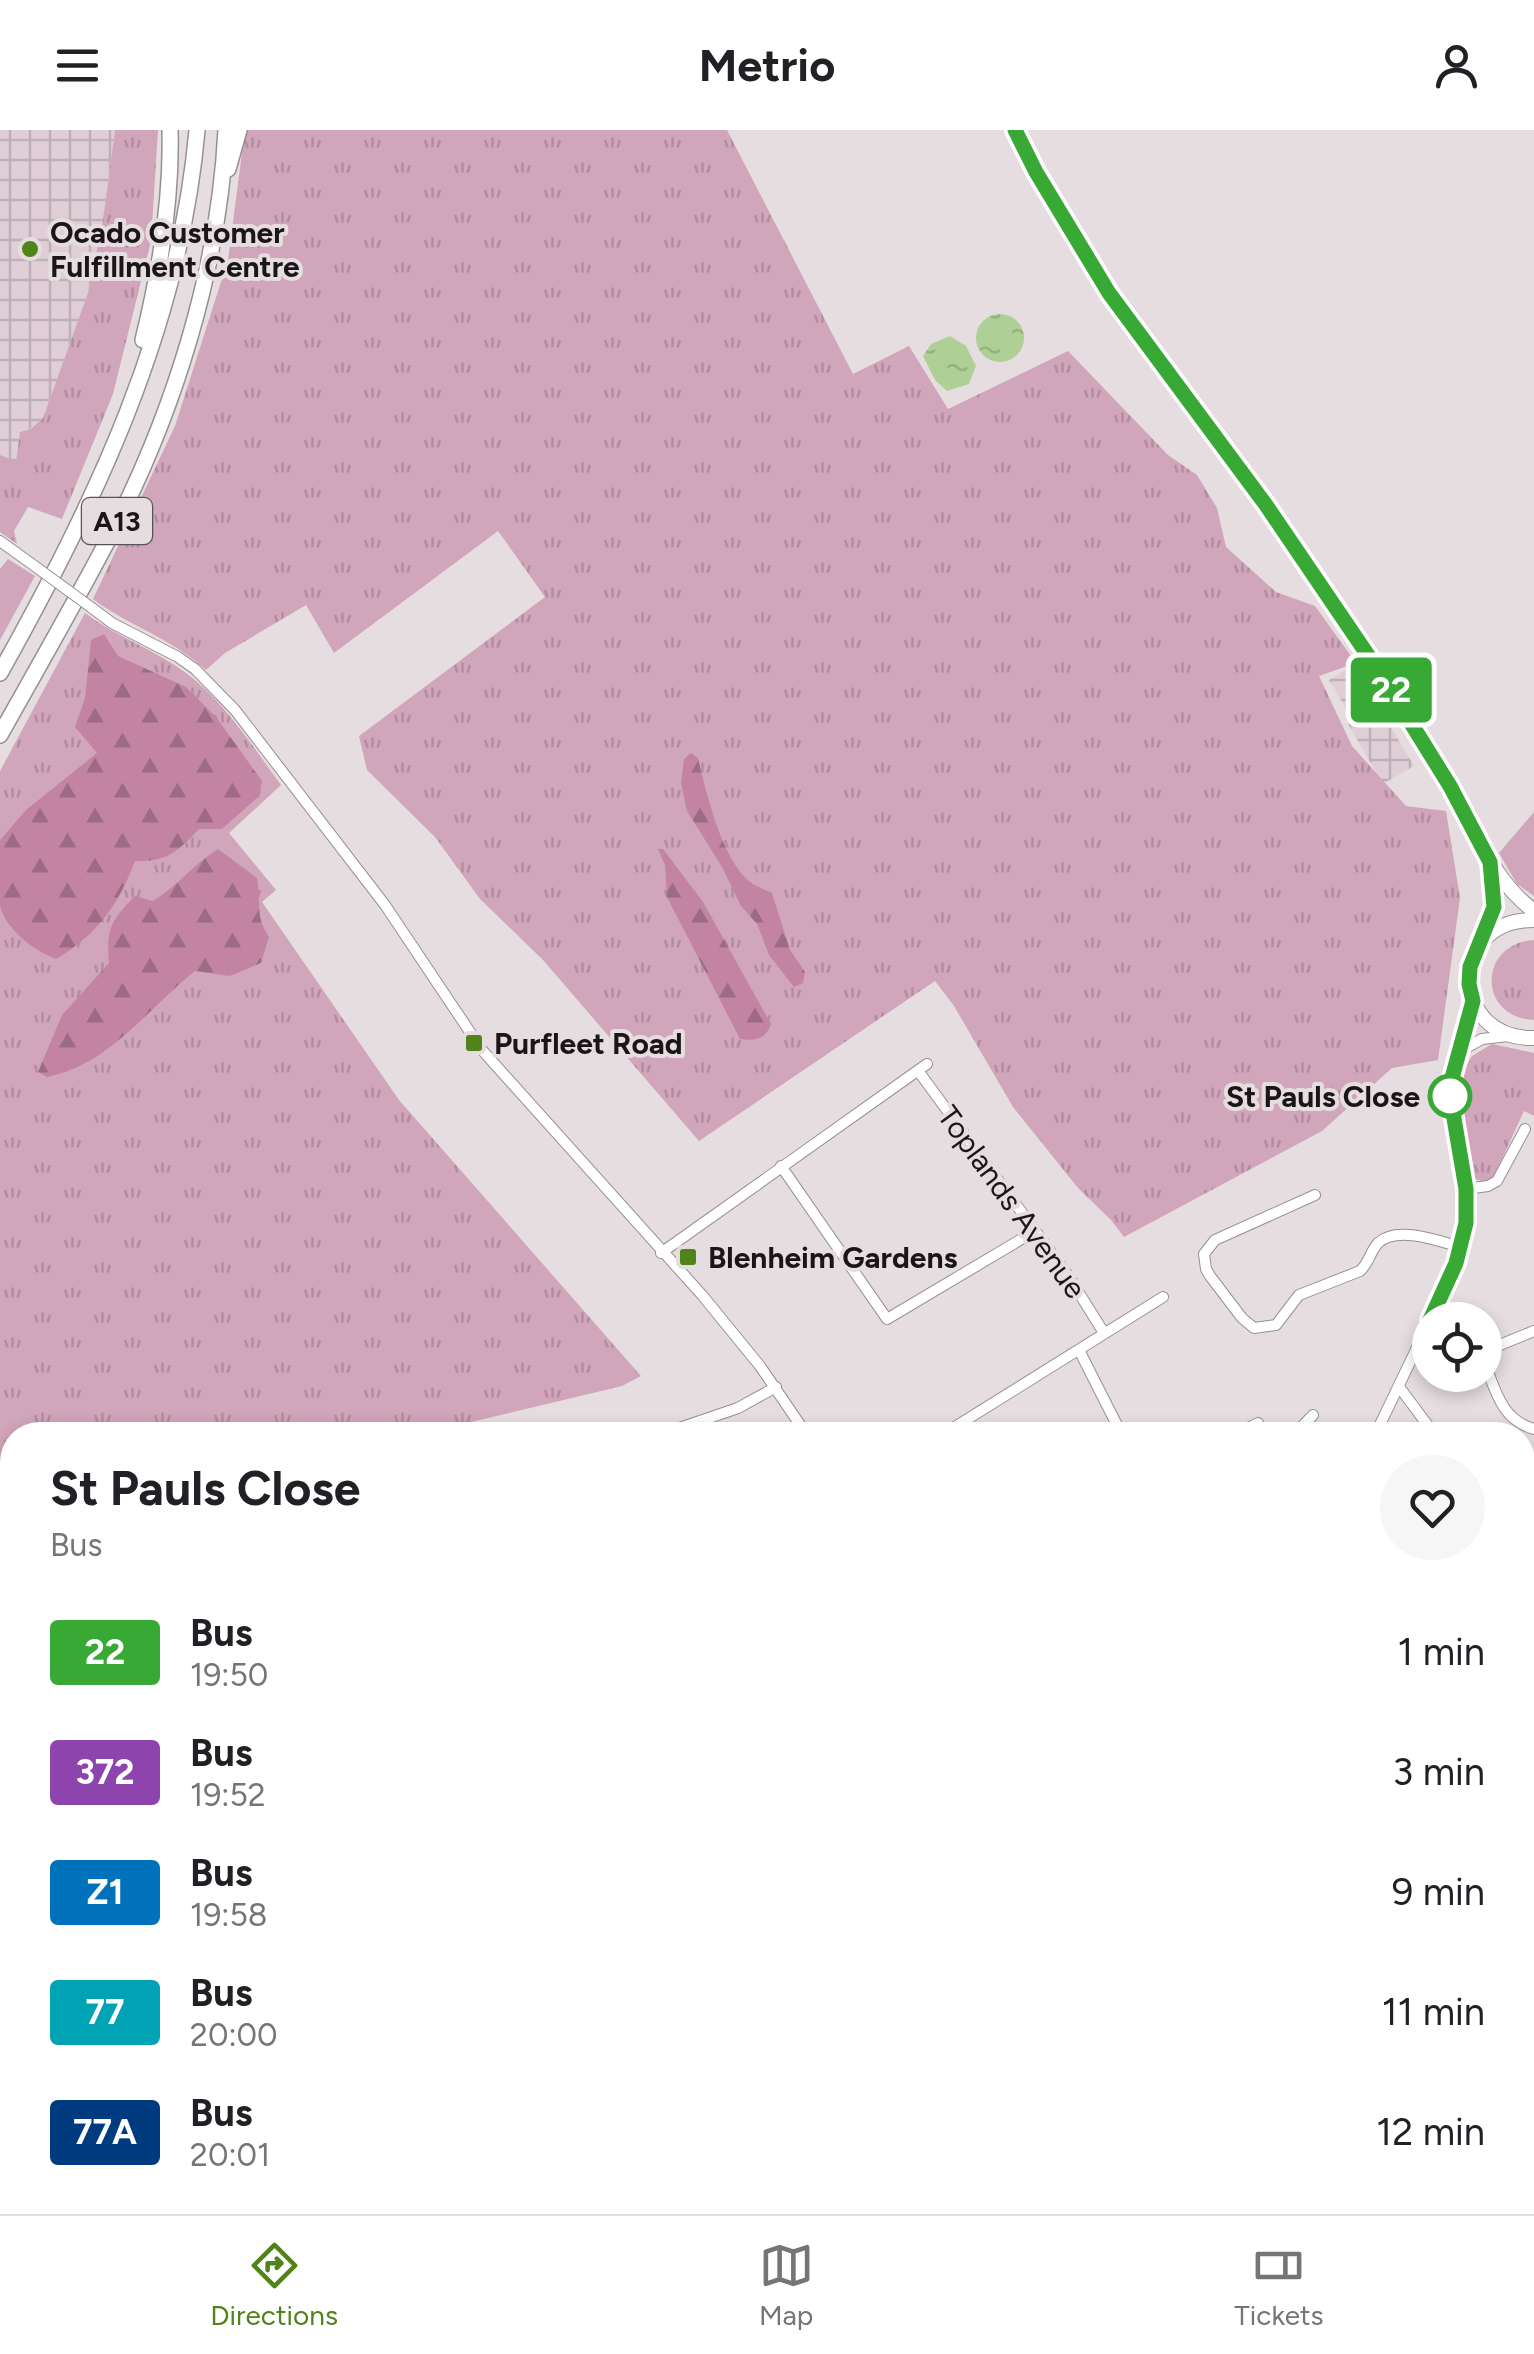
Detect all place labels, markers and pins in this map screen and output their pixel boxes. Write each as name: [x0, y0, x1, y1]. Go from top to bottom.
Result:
place label: Ocado Customer Fulfillment Centre: [50, 214, 300, 285]
marker: Ocado Customer Fulfillment Centre: [19, 238, 41, 260]
place label: Purfleet Road: [494, 1025, 683, 1062]
marker: Purfleet Road: [463, 1032, 485, 1054]
marker: St Pauls Close: [1429, 1075, 1471, 1117]
place label: St Pauls Close: [1226, 1078, 1420, 1115]
place label: Blenheim Gardens: [708, 1239, 957, 1276]
marker: Blenheim Gardens: [677, 1246, 699, 1268]

